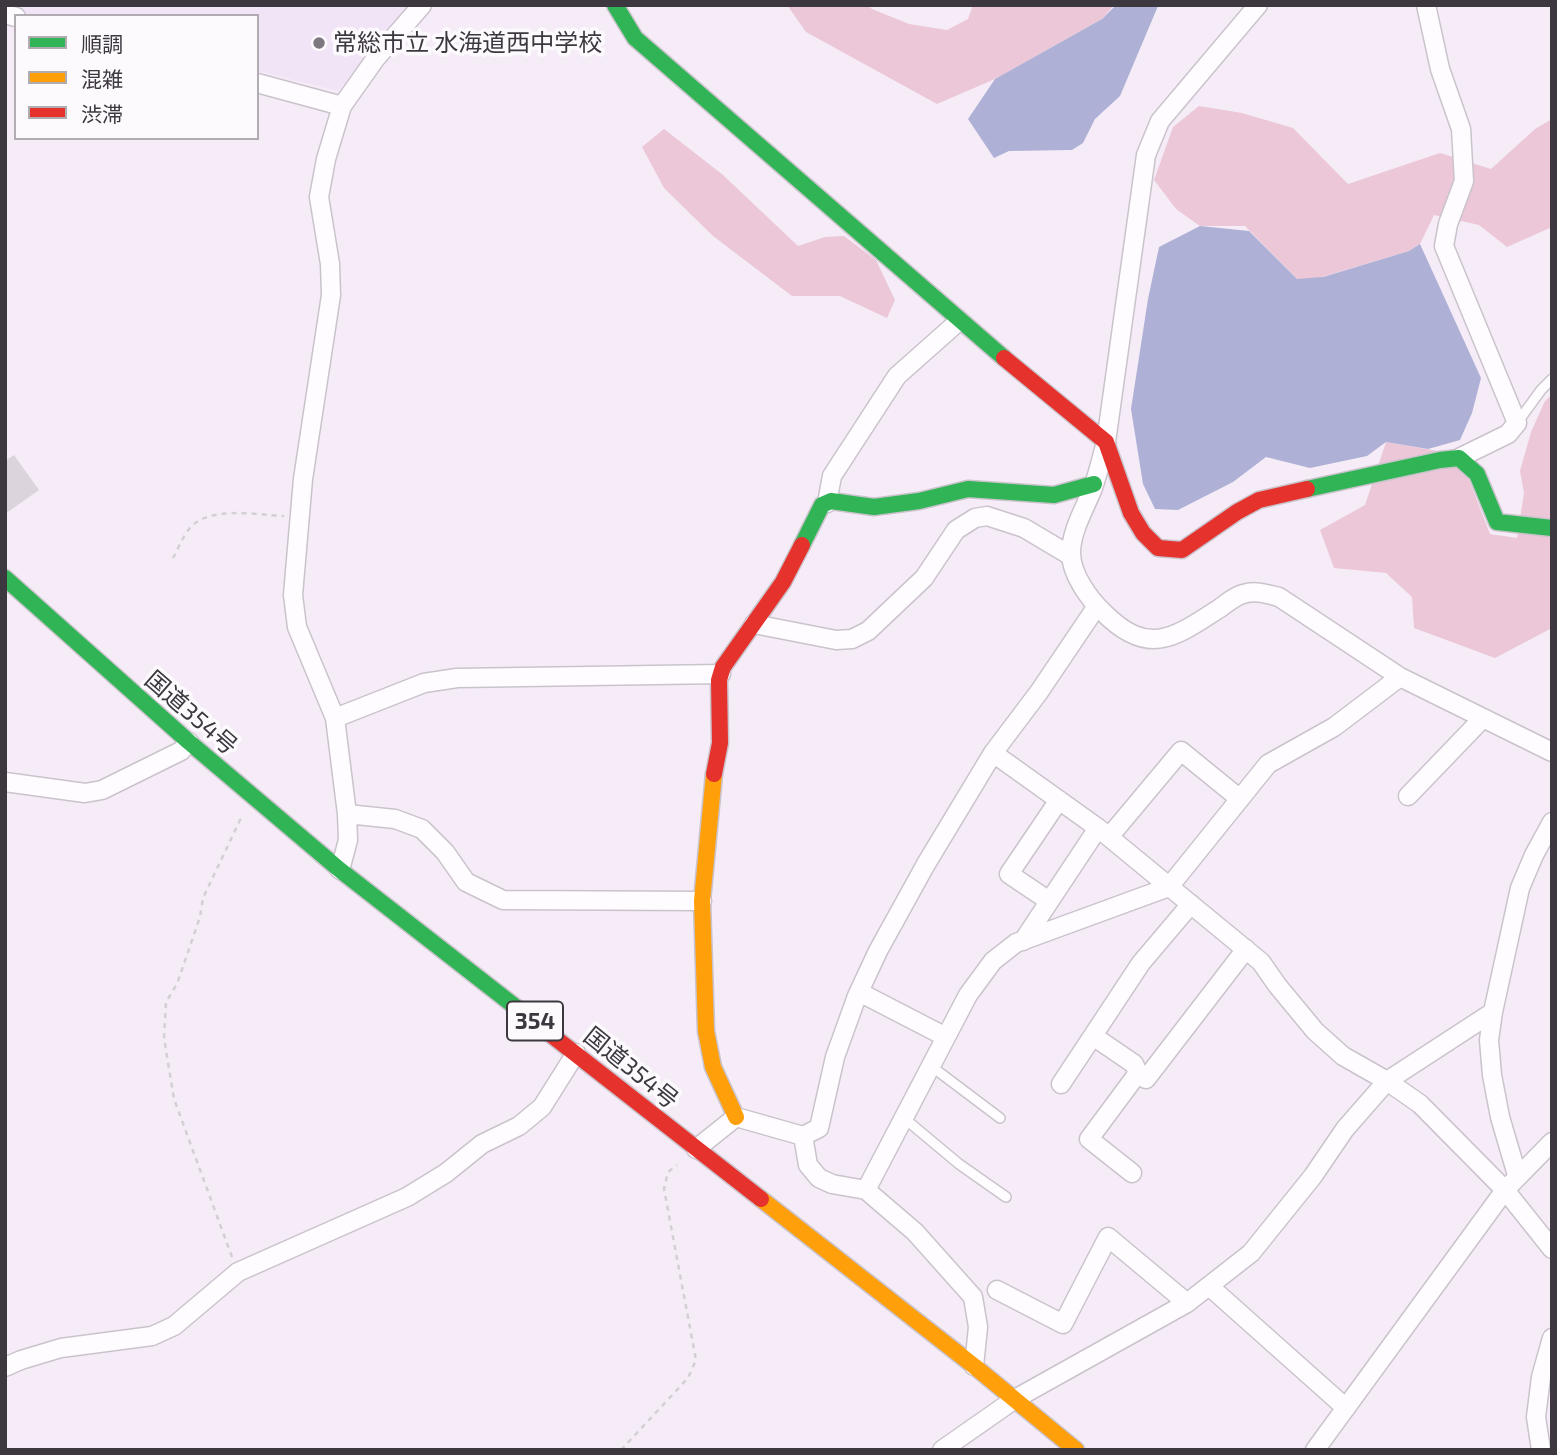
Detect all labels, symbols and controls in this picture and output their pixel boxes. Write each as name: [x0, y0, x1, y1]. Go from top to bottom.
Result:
legend: [14, 14, 259, 140]
place label: 常総市立 水海道西中学校: [333, 29, 602, 57]
text: 順調: [81, 31, 123, 56]
marker: 常総市立 水海道西中学校: [311, 35, 327, 51]
text: 混雑: [81, 66, 123, 91]
text: 渋滞: [81, 101, 123, 126]
street label: 国道354号: [139, 665, 243, 761]
road number: 354: [507, 1002, 563, 1040]
street label: 国道354号: [578, 1021, 684, 1115]

